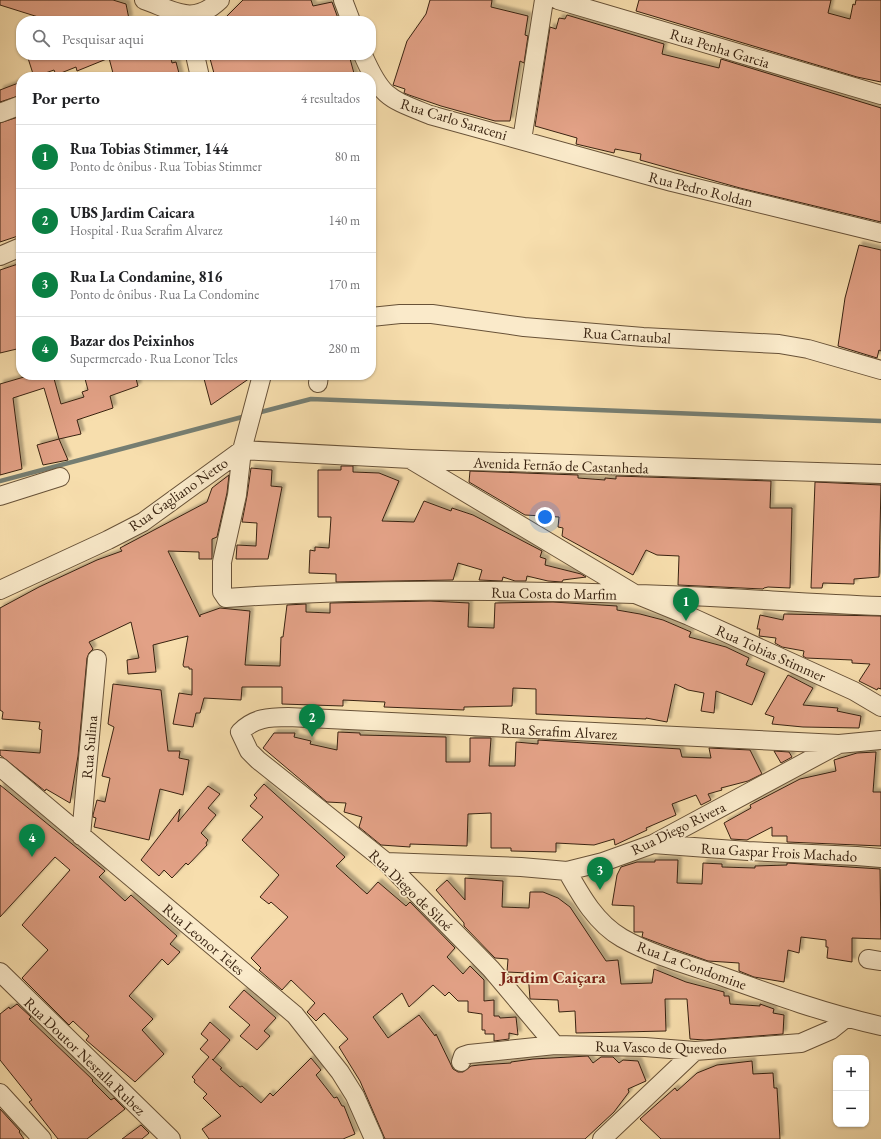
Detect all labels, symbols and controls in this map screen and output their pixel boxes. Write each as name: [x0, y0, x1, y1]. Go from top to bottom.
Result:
search box: [16, 16, 376, 60]
street label: Rua Penha Garcia: [668, 24, 772, 72]
icon: search: [30, 27, 52, 49]
text: Pesquisar aqui: [62, 29, 144, 48]
text: Por perto: [32, 87, 100, 109]
text: 4 resultados: [301, 90, 360, 107]
street label: Rua Carlo Saraceni: [398, 94, 510, 144]
text: Rua Tobias Stimmer, 144: [70, 139, 228, 158]
text: 1: [42, 148, 48, 165]
text: 80 m: [335, 148, 360, 165]
text: Ponto de ônibus · Rua Tobias Stimmer: [70, 158, 262, 175]
street label: Rua Pedro Roldan: [647, 167, 755, 211]
text: UBS Jardim Caicara: [70, 203, 195, 222]
text: 2: [42, 212, 48, 229]
text: 140 m: [329, 212, 360, 229]
text: Hospital · Rua Serafim Alvarez: [70, 222, 222, 239]
text: Rua La Condamine, 816: [70, 267, 222, 286]
text: 3: [42, 276, 48, 293]
text: 170 m: [329, 276, 360, 293]
text: Ponto de ônibus · Rua La Condomine: [70, 286, 259, 303]
street label: Rua Carnaubal: [582, 322, 672, 348]
text: Bazar dos Peixinhos: [70, 331, 194, 350]
text: 4: [42, 340, 48, 357]
text: 280 m: [329, 340, 360, 357]
text: Supermercado · Rua Leonor Teles: [70, 350, 238, 367]
street label: Avenida Fernão de Castanheda: [472, 452, 649, 478]
street label: Rua Gagliano Netto: [125, 453, 231, 535]
your location: [535, 507, 555, 527]
street label: Rua Costa do Marfim: [491, 582, 617, 604]
pin: 1: [673, 588, 699, 621]
street label: Rua Tobias Stimmer: [713, 620, 829, 686]
pin: 2: [299, 704, 325, 737]
street label: Rua Sulina: [77, 714, 101, 780]
street label: Rua Serafim Alvarez: [500, 718, 618, 744]
street label: Rua Diego Rivera: [628, 797, 728, 859]
pin: 4: [19, 824, 45, 857]
street label: Rua Gaspar Frois Machado: [700, 838, 858, 866]
street label: Rua Diego de Siloé: [365, 845, 457, 935]
pin: 3: [587, 857, 613, 890]
street label: Rua Leonor Teles: [159, 899, 249, 979]
street label: Rua La Condomine: [634, 936, 750, 994]
district label: Jardim Caiçara: [498, 966, 606, 988]
street label: Rua Doutor Nesralla Rubez: [20, 993, 150, 1119]
street label: Rua Vasco de Quevedo: [595, 1036, 727, 1058]
map controls: [833, 1055, 869, 1127]
button: +: [833, 1055, 869, 1091]
button: −: [833, 1091, 869, 1127]

